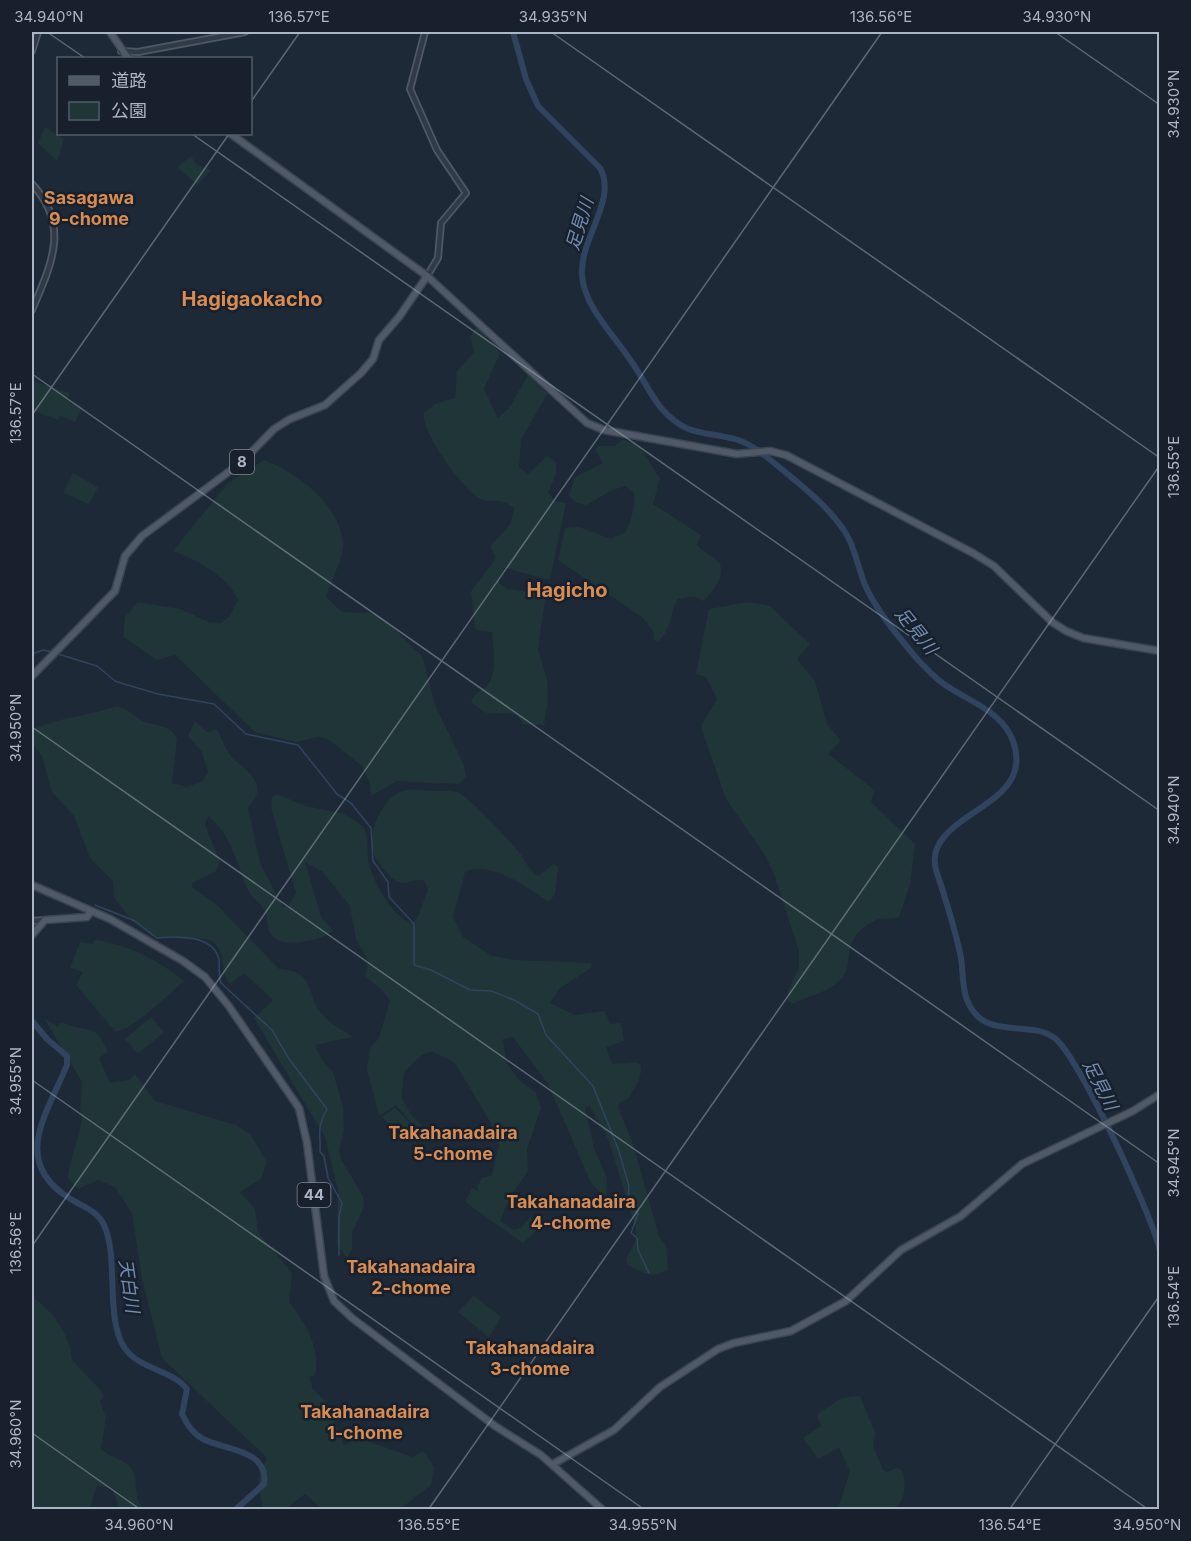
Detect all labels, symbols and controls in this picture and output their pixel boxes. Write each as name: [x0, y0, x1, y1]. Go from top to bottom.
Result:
text: 34.940°N: [14, 7, 84, 26]
text: 136.57°E: [268, 7, 330, 26]
text: 34.935°N: [519, 7, 587, 26]
text: 136.56°E: [850, 7, 912, 26]
text: 34.930°N: [1023, 7, 1091, 26]
legend: [57, 57, 252, 135]
text: 道路: [111, 70, 147, 91]
text: 34.930°N: [1164, 70, 1183, 138]
text: 公園: [111, 100, 147, 121]
district label: Sasagawa 9-chome: [44, 187, 134, 229]
water label: 足見川: [562, 193, 598, 253]
district label: Hagigaokacho: [182, 287, 322, 311]
text: 136.57°E: [6, 382, 25, 444]
text: 136.55°E: [1164, 436, 1183, 498]
road number: 8: [230, 450, 254, 474]
district label: Hagicho: [526, 578, 608, 602]
water label: 足見川: [891, 603, 943, 660]
text: 34.950°N: [6, 694, 25, 762]
text: 34.940°N: [1164, 775, 1183, 845]
text: 34.955°N: [6, 1047, 25, 1115]
water label: 足見川: [1079, 1056, 1123, 1115]
district label: Takahanadaira 5-chome: [388, 1122, 518, 1164]
text: 34.945°N: [1164, 1129, 1183, 1197]
road number: 44: [298, 1183, 330, 1207]
district label: Takahanadaira 4-chome: [506, 1191, 636, 1233]
text: 136.56°E: [6, 1212, 25, 1274]
district label: Takahanadaira 2-chome: [346, 1256, 476, 1298]
water label: 天白川: [115, 1258, 144, 1316]
text: 136.54°E: [1164, 1266, 1183, 1328]
district label: Takahanadaira 3-chome: [465, 1337, 595, 1379]
text: 34.960°N: [6, 1400, 25, 1468]
district label: Takahanadaira 1-chome: [300, 1401, 430, 1443]
text: 34.960°N: [105, 1515, 173, 1534]
text: 136.55°E: [398, 1515, 460, 1534]
text: 34.955°N: [609, 1515, 677, 1534]
text: 136.54°E: [979, 1515, 1041, 1534]
text: 34.950°N: [1113, 1515, 1181, 1534]

